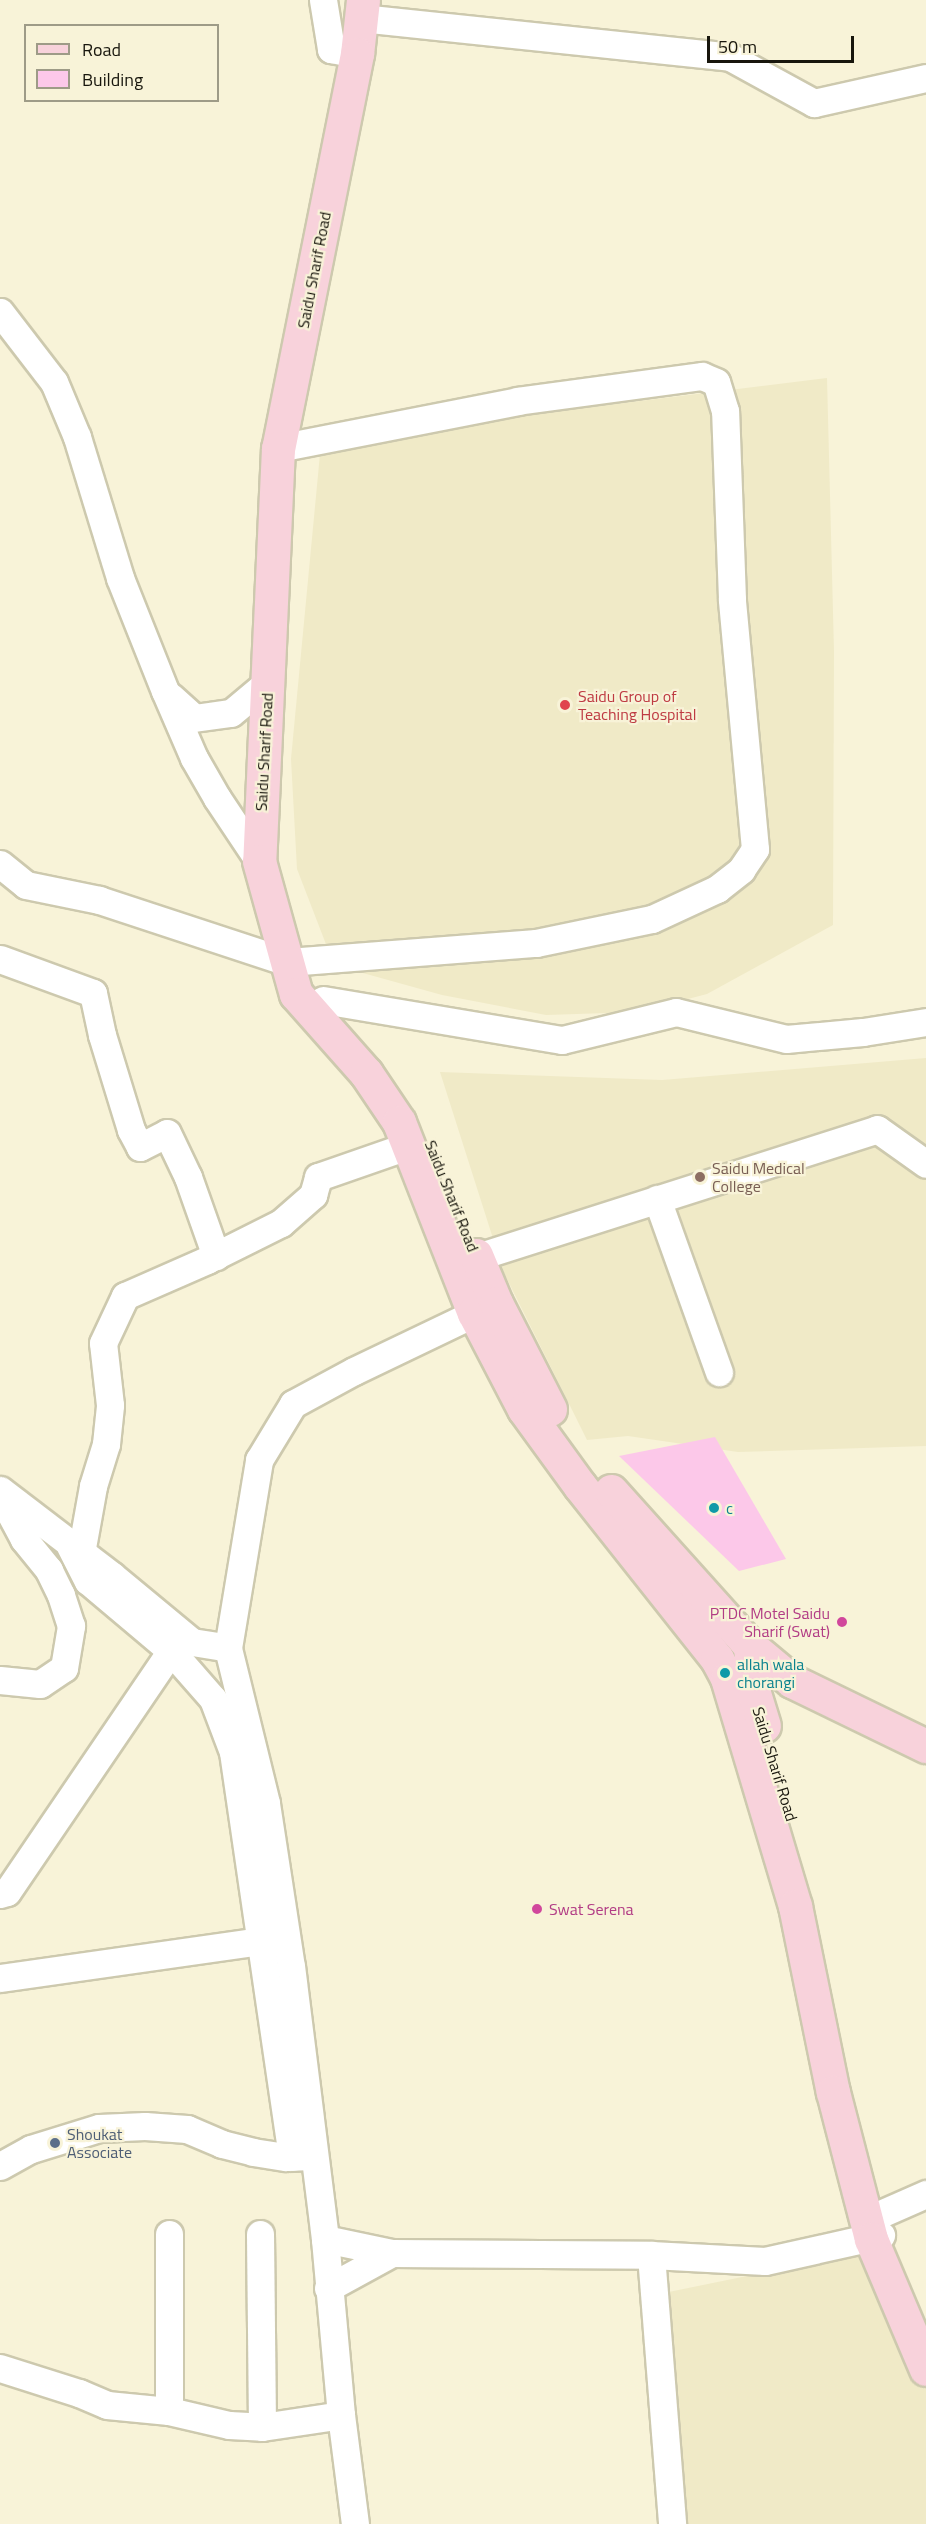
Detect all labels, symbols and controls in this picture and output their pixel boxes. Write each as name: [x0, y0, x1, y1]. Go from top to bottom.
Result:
legend: [24, 24, 219, 102]
scale bar: [710, 24, 857, 62]
text: 50 m: [718, 33, 757, 60]
text: Road: [82, 36, 121, 63]
text: Building: [82, 66, 143, 93]
street label: Saidu Sharif Road: [293, 210, 335, 330]
place label: Saidu Group of Teaching Hospital: [578, 686, 696, 724]
street label: Saidu Sharif Road: [251, 692, 277, 812]
marker: Saidu Group of Teaching Hospital: [556, 696, 574, 714]
street label: Saidu Sharif Road: [421, 1137, 483, 1255]
place label: Saidu Medical College: [712, 1158, 805, 1196]
marker: Saidu Medical College: [693, 1170, 707, 1184]
place label: c: [726, 1498, 733, 1518]
marker: c: [707, 1501, 721, 1515]
place label: PTDC Motel Saidu Sharif (Swat): [710, 1603, 830, 1641]
marker: PTDC Motel Saidu Sharif (Swat): [835, 1615, 849, 1629]
place label: allah wala chorangi: [737, 1654, 804, 1692]
marker: allah wala chorangi: [718, 1666, 732, 1680]
street label: Saidu Sharif Road: [749, 1705, 801, 1823]
place label: Swat Serena: [549, 1899, 634, 1919]
marker: Swat Serena: [530, 1902, 544, 1916]
place label: Shoukat Associate: [67, 2124, 132, 2162]
marker: Shoukat Associate: [48, 2136, 62, 2150]

